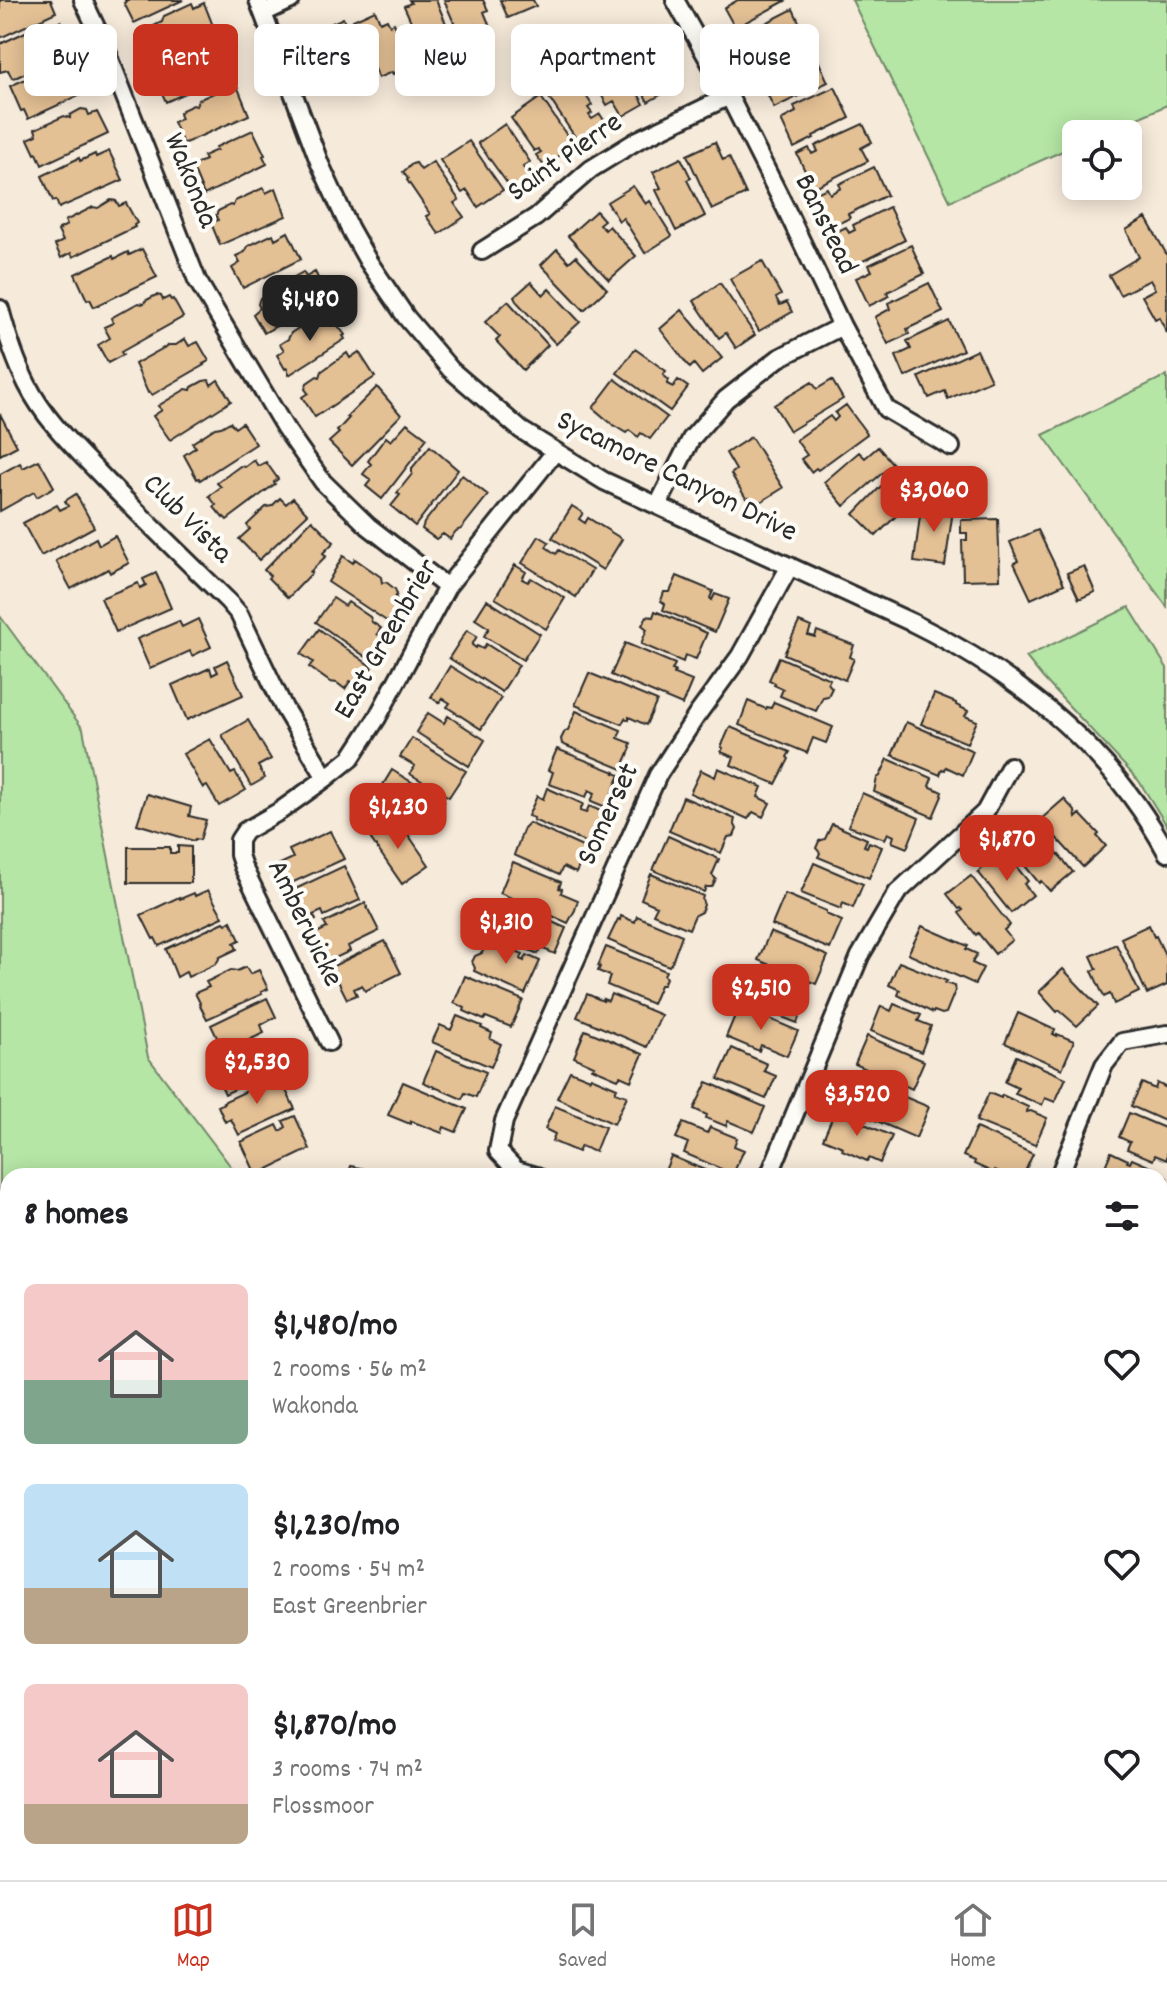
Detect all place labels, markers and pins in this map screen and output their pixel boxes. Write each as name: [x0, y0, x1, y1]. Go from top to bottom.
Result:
pin: $1,480: [245, 275, 375, 343]
pin: $3,060: [869, 466, 999, 534]
pin: $1,230: [333, 783, 463, 851]
pin: $1,870: [942, 815, 1072, 883]
pin: $1,310: [441, 898, 571, 966]
pin: $2,510: [696, 964, 826, 1032]
pin: $2,530: [192, 1038, 322, 1106]
pin: $3,520: [792, 1070, 922, 1138]

